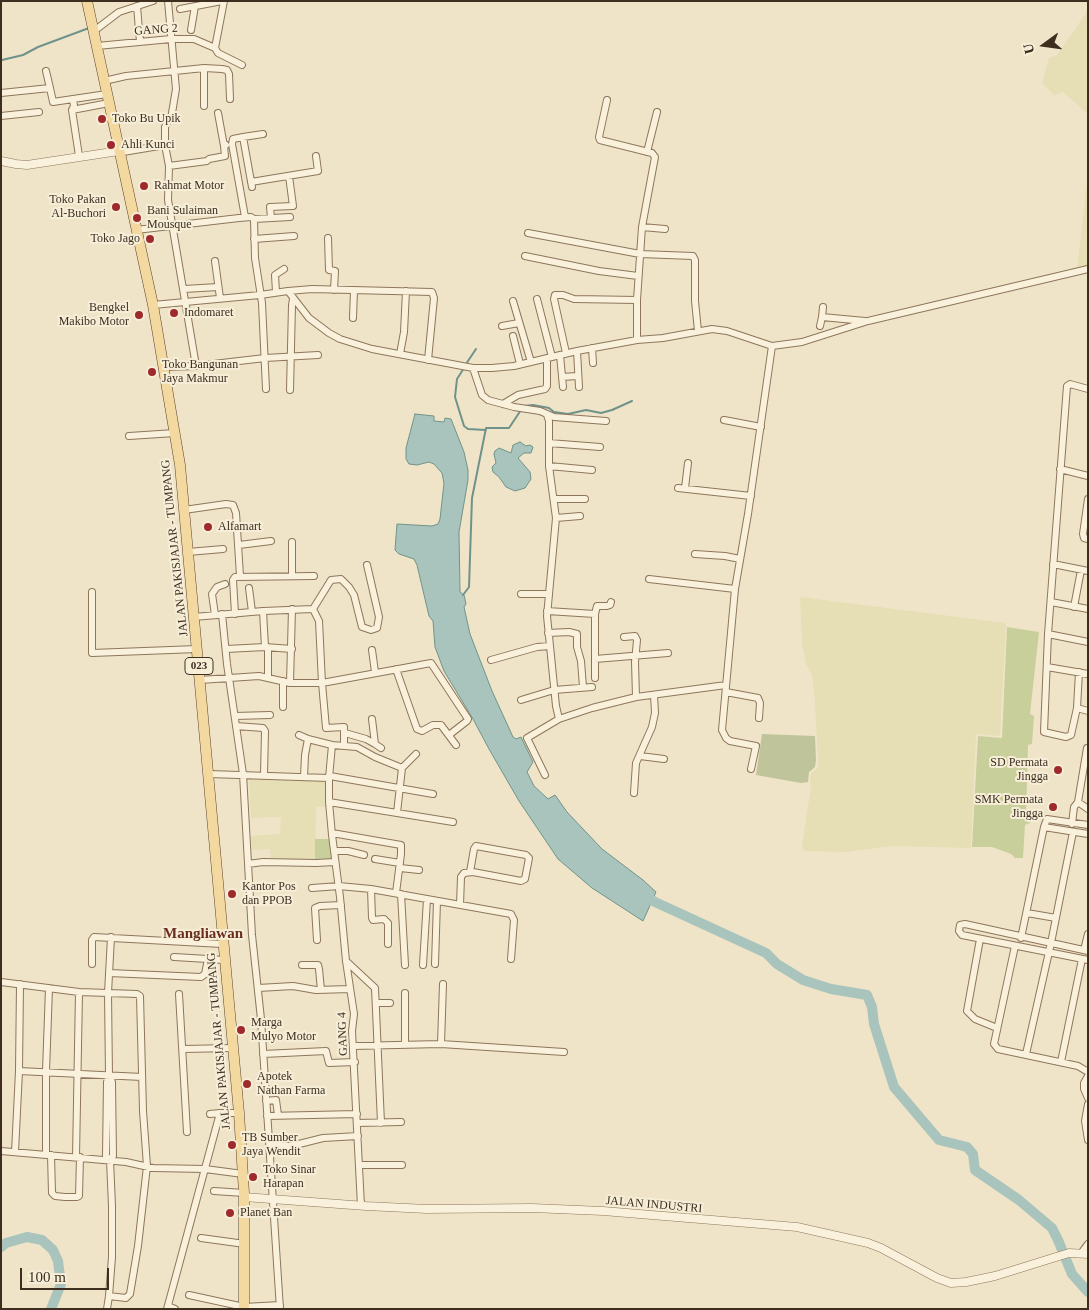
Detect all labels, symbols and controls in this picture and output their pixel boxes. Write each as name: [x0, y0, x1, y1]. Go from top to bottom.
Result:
north arrow: [1019, 20, 1069, 70]
street label: GANG 2: [134, 21, 178, 39]
text: U: [1020, 42, 1037, 55]
place label: Toko Bu Upik: [112, 112, 180, 126]
marker: Toko Bu Upik: [96, 113, 108, 125]
place label: Ahli Kunci: [121, 138, 175, 152]
marker: Ahli Kunci: [105, 139, 117, 151]
place label: Rahmat Motor: [154, 179, 224, 193]
marker: Rahmat Motor: [138, 180, 150, 192]
place label: Toko Pakan Al-Buchori: [49, 193, 106, 221]
marker: Toko Pakan Al-Buchori: [110, 201, 122, 213]
place label: Bani Sulaiman Mousque: [147, 204, 218, 232]
marker: Bani Sulaiman Mousque: [131, 212, 143, 224]
place label: Toko Jago: [91, 232, 140, 246]
marker: Toko Jago: [144, 233, 156, 245]
place label: Bengkel Makibo Motor: [59, 301, 129, 329]
place label: Indomaret: [184, 306, 233, 320]
marker: Indomaret: [168, 307, 180, 319]
marker: Bengkel Makibo Motor: [133, 309, 145, 321]
place label: Toko Bangunan Jaya Makmur: [162, 358, 238, 386]
marker: Toko Bangunan Jaya Makmur: [146, 366, 158, 378]
street label: JALAN PAKISJAJAR - TUMPANG: [159, 459, 191, 637]
place label: Alfamart: [218, 520, 261, 534]
marker: Alfamart: [202, 521, 214, 533]
road number: 023: [185, 658, 213, 674]
place label: SD Permata Jingga: [990, 756, 1048, 784]
marker: SD Permata Jingga: [1052, 764, 1064, 776]
place label: SMK Permata Jingga: [975, 793, 1043, 821]
marker: SMK Permata Jingga: [1047, 801, 1059, 813]
place label: Kantor Pos dan PPOB: [242, 880, 296, 908]
marker: Kantor Pos dan PPOB: [226, 888, 238, 900]
district label: Mangliawan: [163, 925, 243, 943]
street label: JALAN PAKISJAJAR - TUMPANG: [204, 952, 234, 1130]
street label: GANG 4: [335, 1012, 351, 1056]
place label: Marga Mulyo Motor: [251, 1016, 316, 1044]
marker: Marga Mulyo Motor: [235, 1024, 247, 1036]
place label: Apotek Nathan Farma: [257, 1070, 325, 1098]
marker: Apotek Nathan Farma: [241, 1078, 253, 1090]
place label: TB Sumber Jaya Wendit: [242, 1131, 301, 1159]
marker: TB Sumber Jaya Wendit: [226, 1139, 238, 1151]
place label: Toko Sinar Harapan: [263, 1163, 316, 1191]
marker: Toko Sinar Harapan: [247, 1171, 259, 1183]
street label: JALAN INDUSTRI: [605, 1194, 703, 1216]
place label: Planet Ban: [240, 1206, 292, 1220]
marker: Planet Ban: [224, 1207, 236, 1219]
scale bar: [22, 1258, 111, 1290]
text: 100 m: [28, 1269, 66, 1285]

